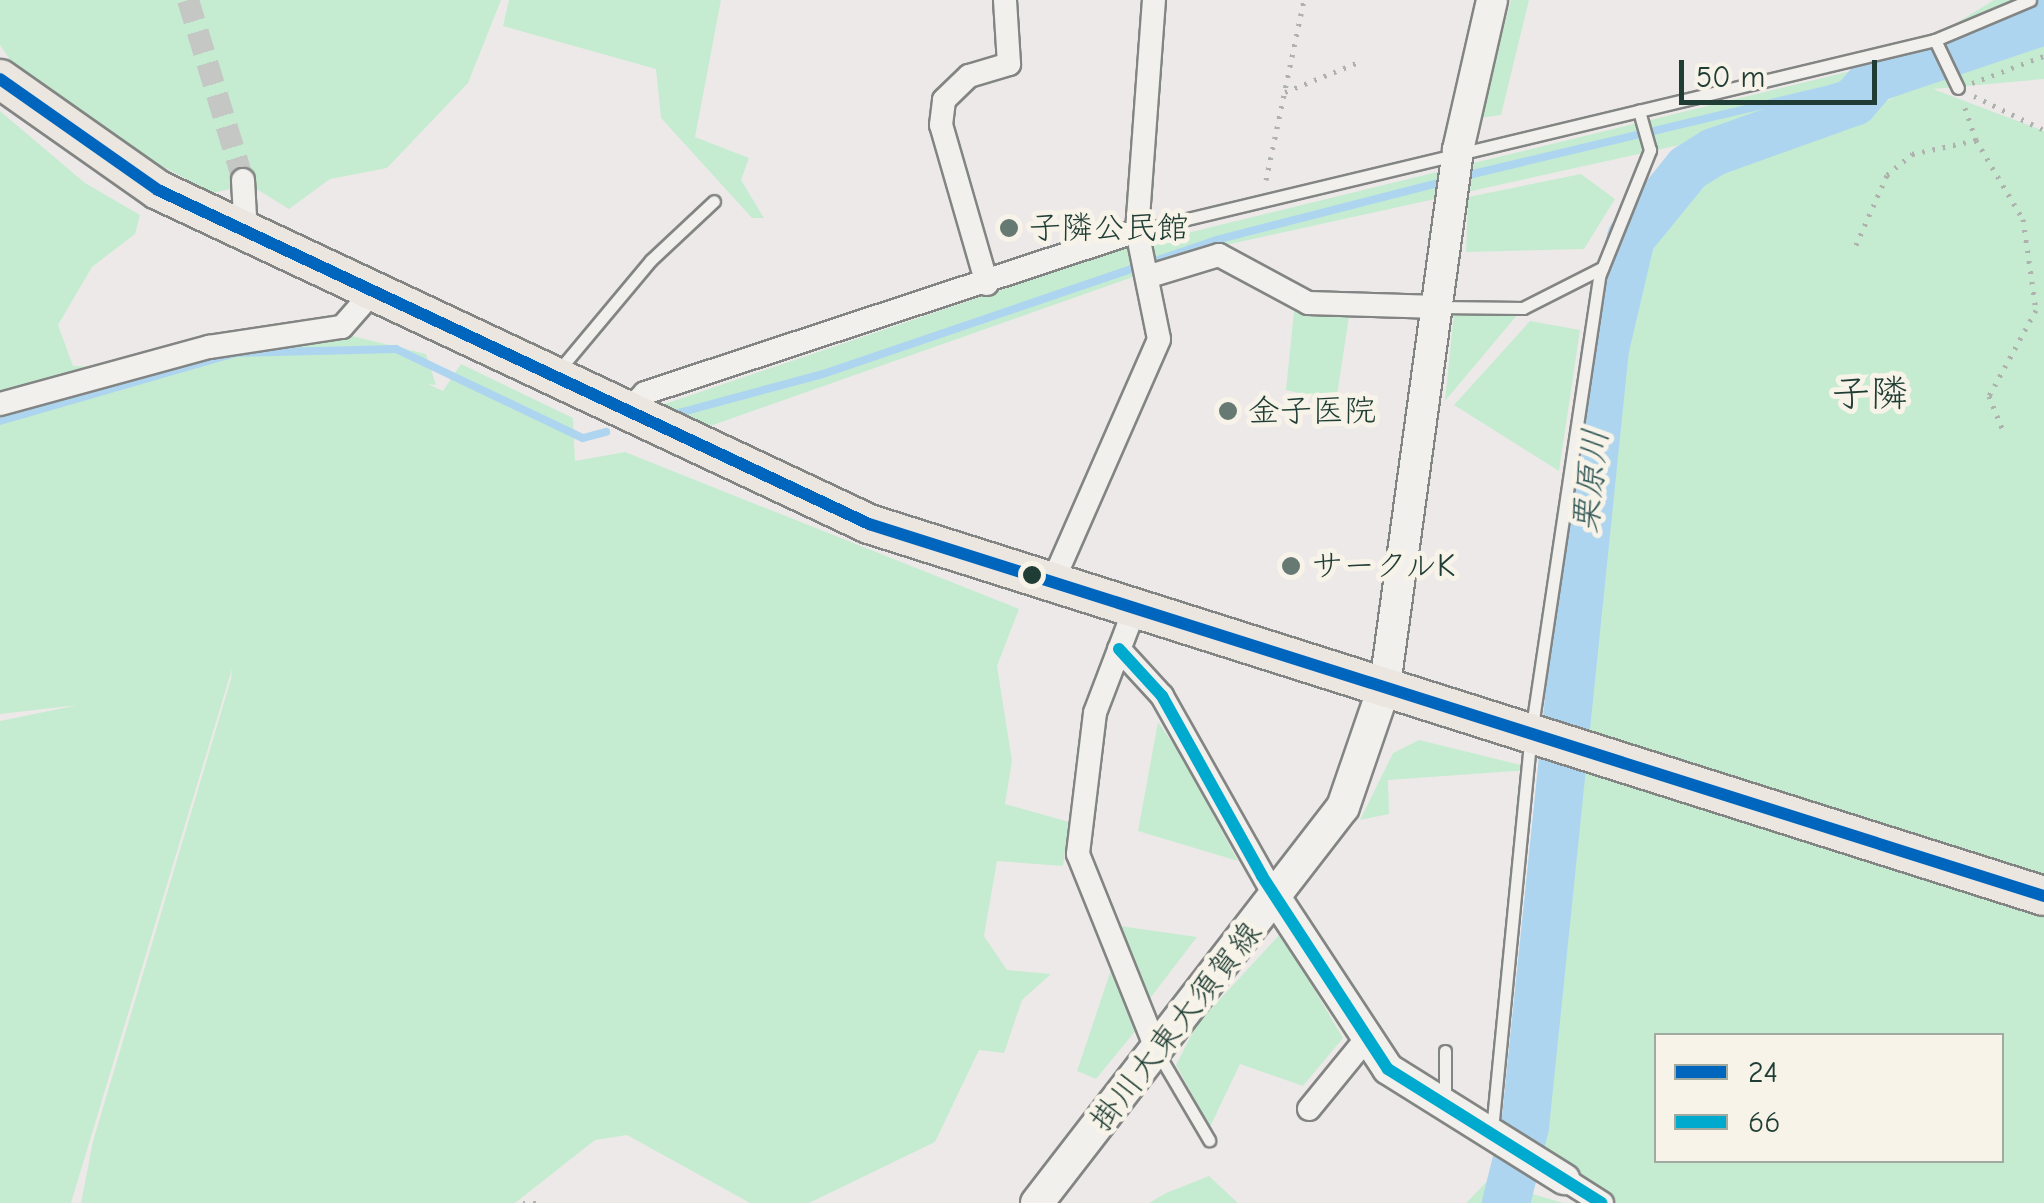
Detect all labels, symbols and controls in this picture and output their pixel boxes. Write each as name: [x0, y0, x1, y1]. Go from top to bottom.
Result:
scale bar: [1684, 40, 1882, 102]
text: 50 m: [1696, 60, 1765, 95]
place label: 子隣公民館: [1029, 209, 1189, 247]
marker: 子隣公民館: [998, 217, 1020, 239]
district label: 子隣: [1832, 372, 1908, 418]
place label: 金子医院: [1248, 392, 1376, 430]
marker: 金子医院: [1217, 400, 1239, 422]
water label: 栗原川: [1565, 427, 1617, 535]
place label: サークルK: [1311, 547, 1457, 585]
marker: サークルK: [1280, 555, 1302, 577]
unlabelled marker: [1022, 565, 1042, 585]
street label: 掛川大東大須賀線: [1082, 914, 1270, 1140]
legend: [1654, 1033, 2004, 1163]
text: 24: [1748, 1055, 1778, 1090]
text: 66: [1748, 1105, 1781, 1140]

